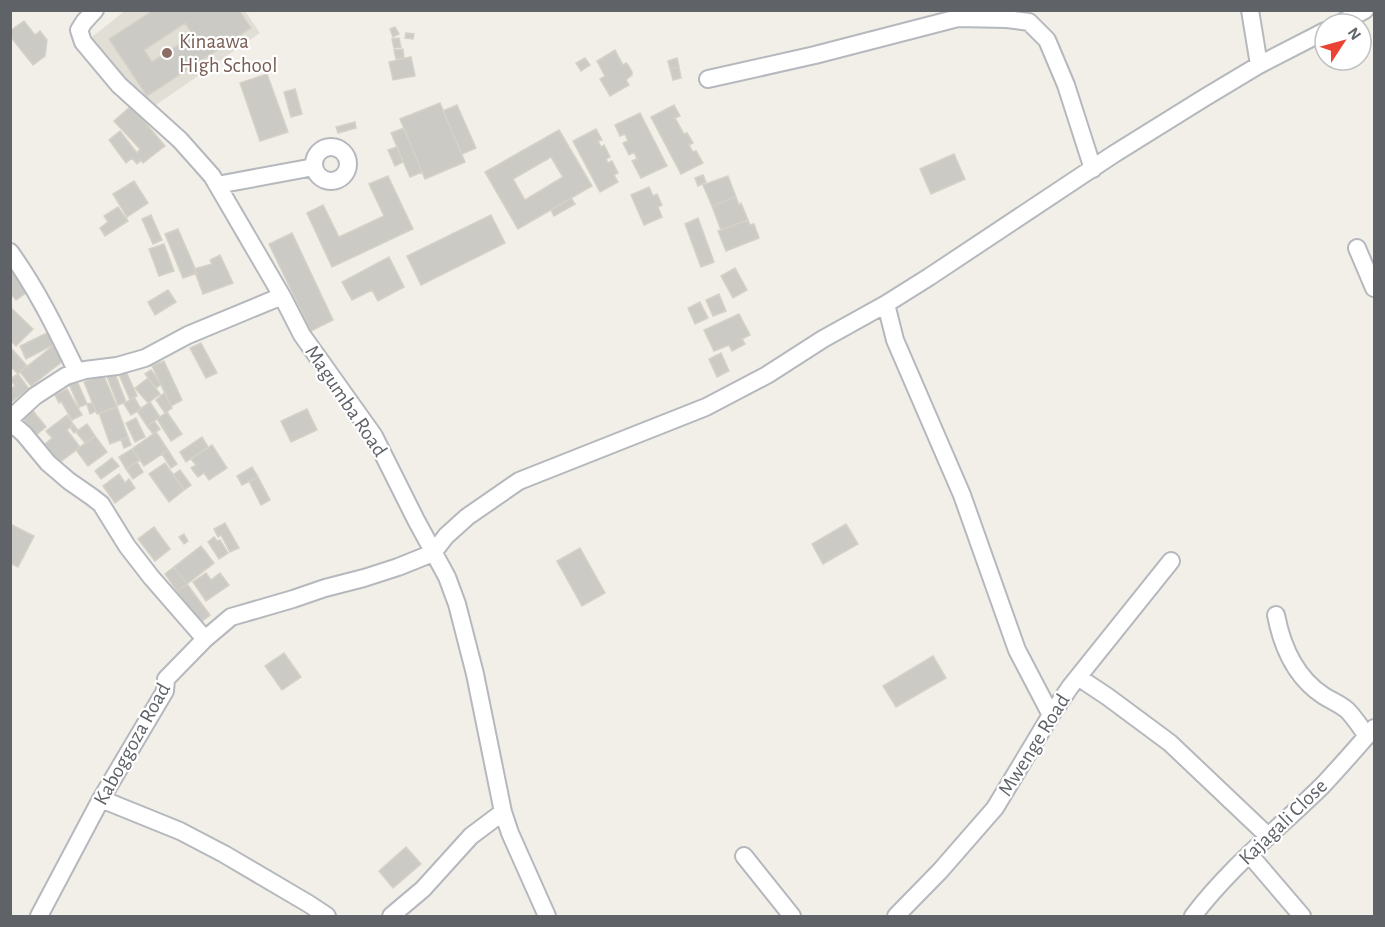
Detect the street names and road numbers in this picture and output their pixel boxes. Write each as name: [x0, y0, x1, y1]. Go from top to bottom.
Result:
street label: Magumba Road: [301, 342, 391, 461]
street label: Kaboggoza Road: [90, 679, 174, 809]
street label: Mwenge Road: [994, 690, 1074, 800]
street label: Kajagali Close: [1235, 775, 1331, 869]

